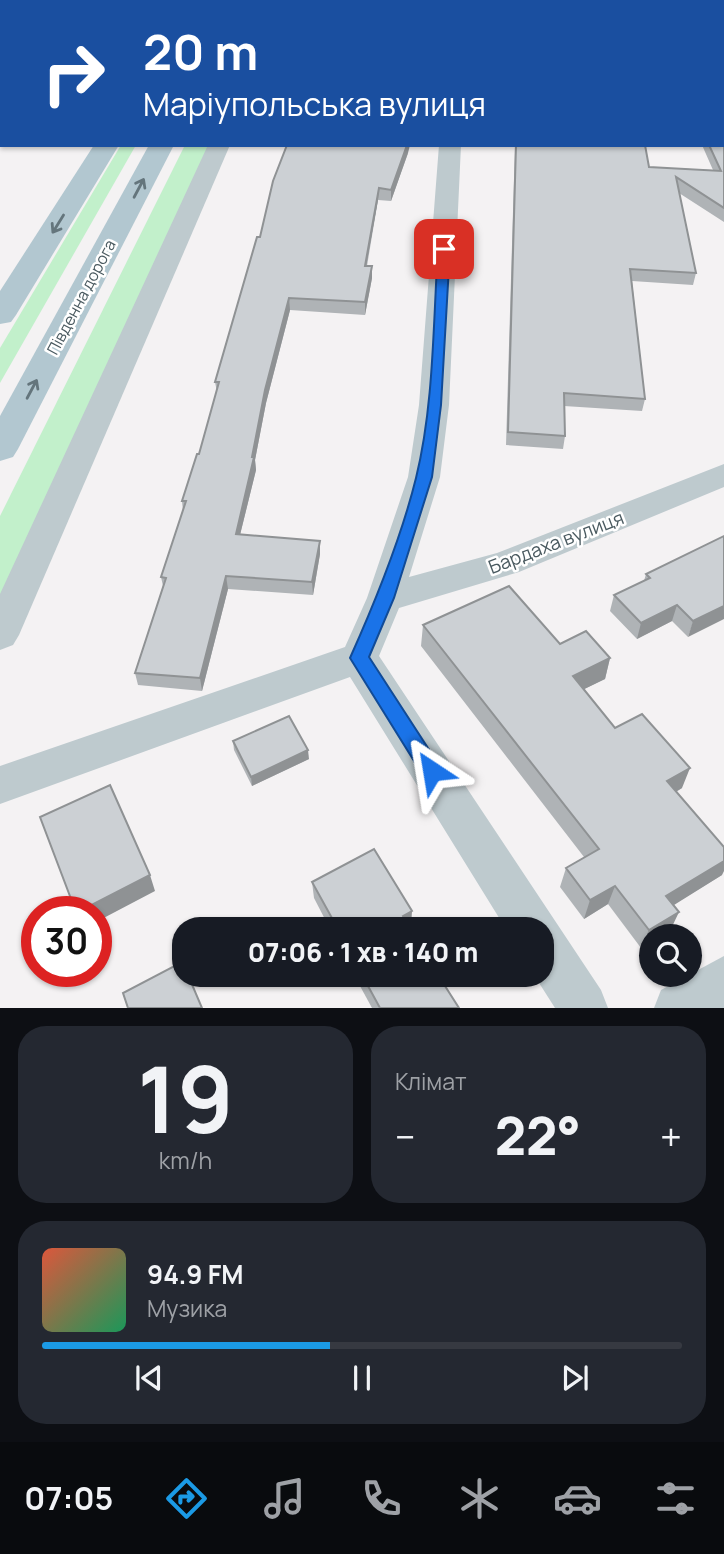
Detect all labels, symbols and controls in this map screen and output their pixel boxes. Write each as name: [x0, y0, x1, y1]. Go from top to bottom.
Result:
text: 20 m: [143, 18, 258, 85]
icon: right: [28, 28, 119, 119]
text: Маріупольська вулиця: [143, 82, 486, 126]
one-way arrow: [133, 178, 147, 199]
one-way arrow: [50, 213, 64, 233]
pin: [414, 219, 474, 279]
icon: arrive: [425, 230, 463, 268]
street label: Південна дорога: [41, 236, 121, 358]
one-way arrow: [26, 379, 39, 400]
street label: Бардаха вулиця: [485, 504, 627, 580]
position arrow: [395, 734, 469, 808]
speed limit sign: 30: [21, 896, 112, 987]
map controls: [639, 924, 702, 987]
button: search: [639, 924, 702, 987]
text: 07:06 · 1 хв · 140 m: [248, 934, 478, 970]
text: 19: [137, 1036, 234, 1160]
text: Клімат: [395, 1065, 467, 1097]
text: 22°: [495, 1100, 581, 1171]
text: −: [395, 1110, 416, 1162]
text: +: [660, 1110, 682, 1162]
text: km/h: [159, 1144, 212, 1176]
text: 94.9 FM: [147, 1256, 244, 1292]
text: Музика: [147, 1292, 227, 1324]
icon: previous: [130, 1359, 168, 1397]
icon: pause: [343, 1359, 381, 1397]
icon: next: [556, 1359, 594, 1397]
icon: directions: [162, 1474, 211, 1523]
icon: music: [260, 1474, 309, 1523]
icon: phone: [357, 1474, 406, 1523]
icon: climate: [455, 1474, 504, 1523]
icon: car: [553, 1474, 602, 1523]
icon: filters: [651, 1474, 700, 1523]
text: 07:05: [24, 1476, 113, 1520]

